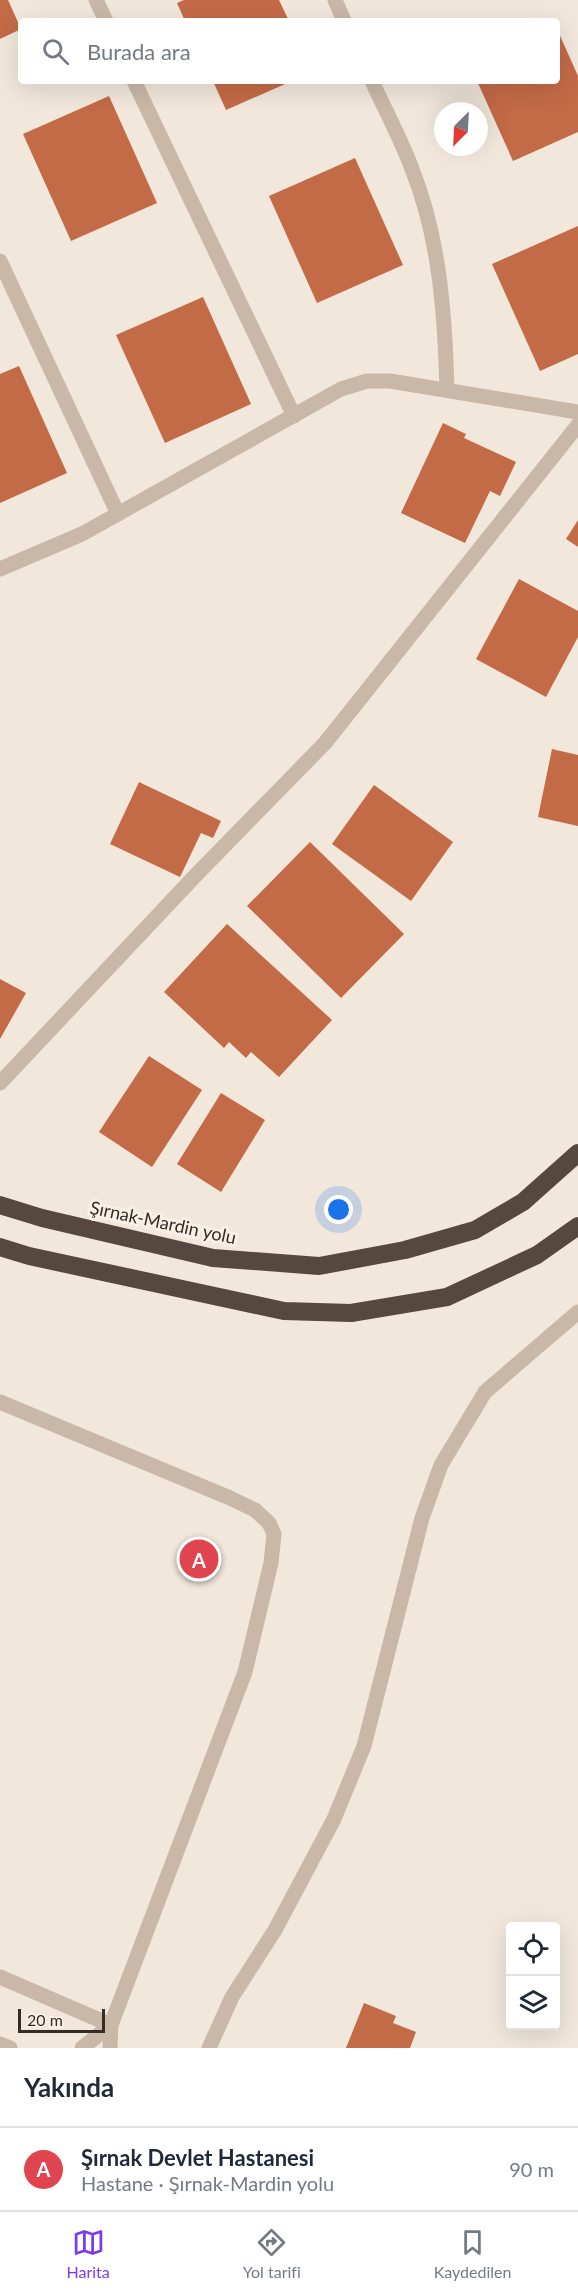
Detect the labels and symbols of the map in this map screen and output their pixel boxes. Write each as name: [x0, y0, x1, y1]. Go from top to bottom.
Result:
north arrow: [434, 102, 488, 156]
your location: [324, 1195, 353, 1224]
street label: Şırnak-Mardin yolu: [88, 1196, 238, 1248]
pin: A: [180, 1536, 218, 1582]
scale bar: [18, 2006, 105, 2034]

